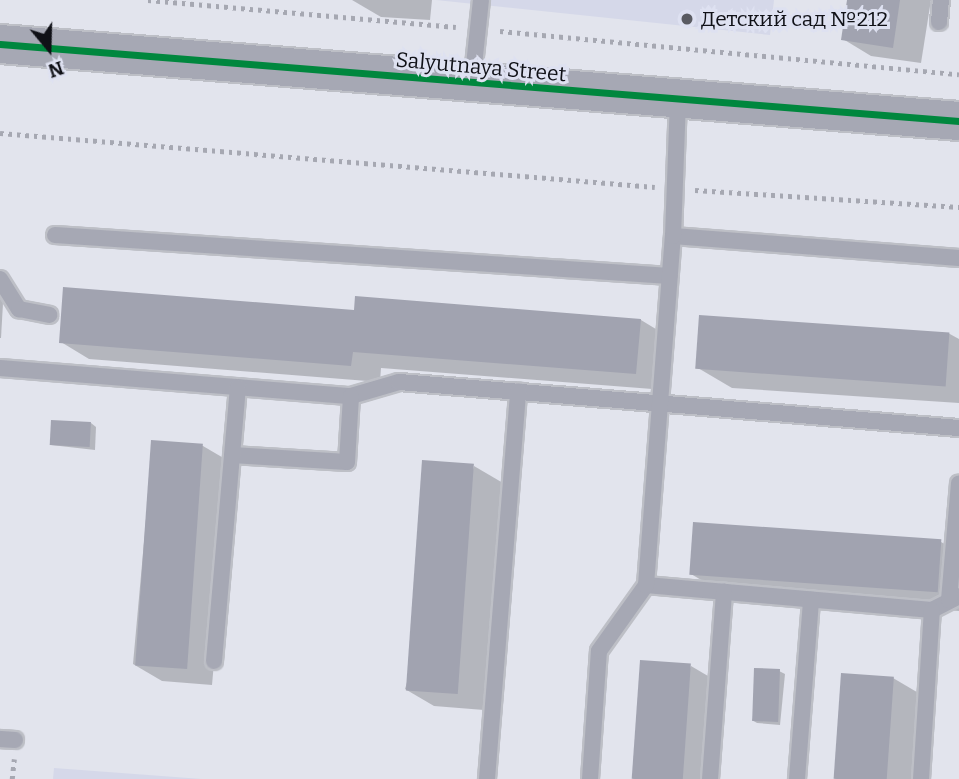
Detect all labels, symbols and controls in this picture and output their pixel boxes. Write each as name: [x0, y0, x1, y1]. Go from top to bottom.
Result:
place label: Детский сад №212: [701, 6, 888, 32]
marker: Детский сад №212: [679, 11, 695, 27]
north arrow: [14, 14, 84, 84]
street label: Salyutnaya Street: [395, 47, 567, 87]
text: N: [45, 56, 67, 83]

